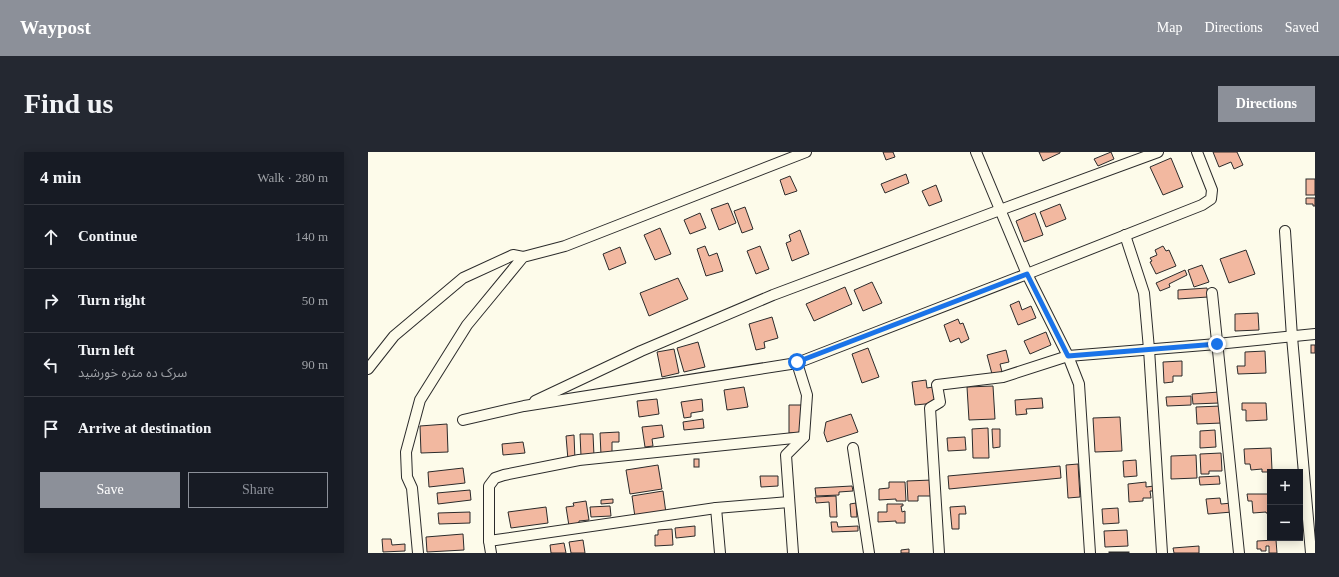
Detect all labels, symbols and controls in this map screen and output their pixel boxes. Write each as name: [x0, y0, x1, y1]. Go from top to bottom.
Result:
text: Waypost: [20, 17, 91, 38]
text: Map: [1157, 20, 1182, 35]
text: Directions: [1204, 20, 1263, 35]
text: Saved: [1285, 20, 1319, 35]
button: Directions: [1218, 86, 1315, 122]
text: Find us: [24, 88, 114, 119]
text: 4 min: [40, 168, 81, 187]
text: Walk · 280 m: [257, 170, 328, 185]
icon: ahead: [40, 226, 62, 248]
text: Continue: [78, 228, 137, 244]
text: 140 m: [295, 229, 328, 244]
icon: right: [40, 290, 62, 312]
text: Turn right: [78, 292, 145, 308]
text: 50 m: [302, 293, 328, 308]
route end: [1208, 335, 1226, 353]
text: Turn left: [78, 342, 135, 358]
route start: [788, 353, 806, 371]
icon: left: [40, 354, 62, 376]
text: 90 m: [302, 357, 328, 372]
text: سرک ده متره خورشید: [78, 365, 187, 380]
icon: arrive: [40, 418, 62, 440]
text: Arrive at destination: [78, 420, 211, 436]
map controls: [1267, 469, 1303, 541]
button: +: [1267, 469, 1303, 505]
button: Save: [40, 472, 180, 508]
button: Share: [188, 472, 328, 508]
button: −: [1267, 505, 1303, 541]

